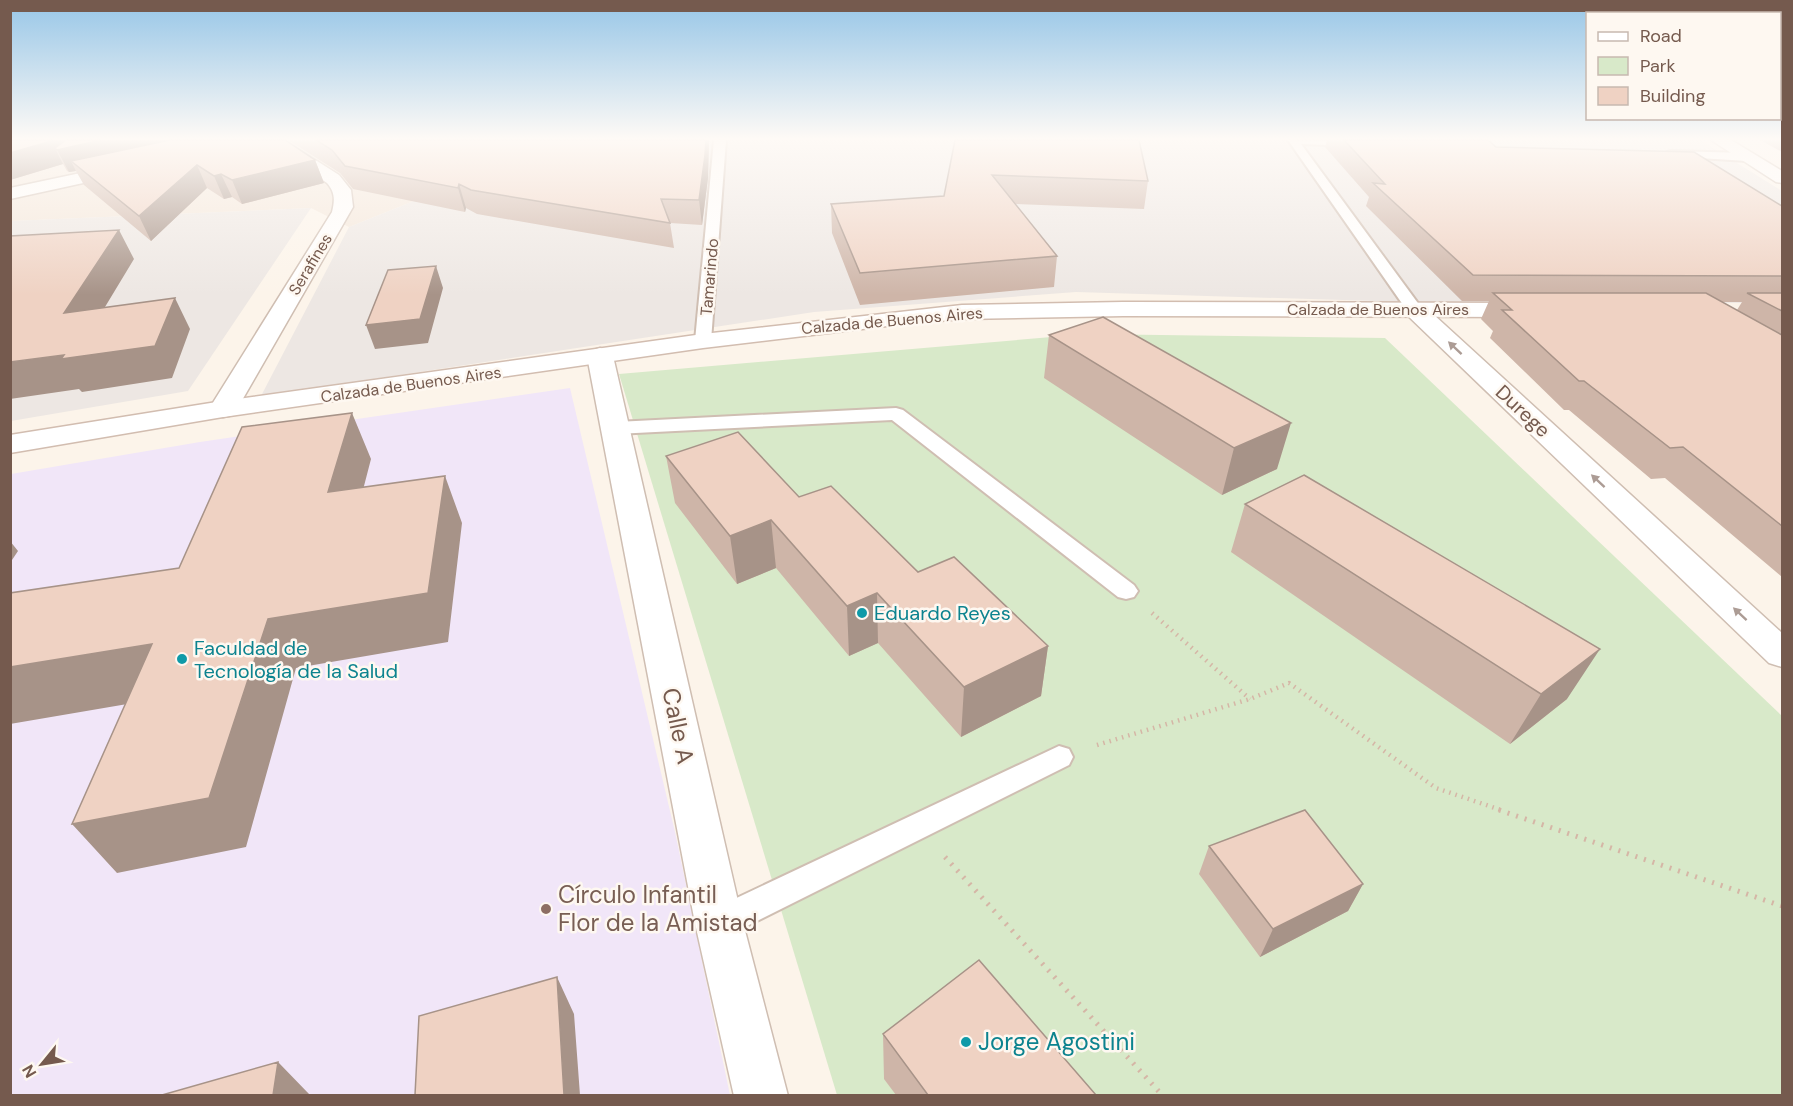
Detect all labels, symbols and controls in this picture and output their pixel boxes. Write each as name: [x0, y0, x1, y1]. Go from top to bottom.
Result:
legend: [1586, 12, 1781, 120]
text: Road: [1640, 24, 1682, 48]
text: Park: [1640, 54, 1676, 78]
text: Building: [1640, 84, 1705, 108]
street label: Serafines: [284, 230, 337, 299]
street label: Tamarindo: [696, 237, 723, 317]
street label: Calzada de Buenos Aires: [1287, 299, 1469, 320]
street label: Calzada de Buenos Aires: [800, 302, 984, 339]
one-way arrow: [1449, 341, 1463, 355]
street label: Calzada de Buenos Aires: [319, 361, 503, 408]
street label: Durege: [1490, 379, 1556, 443]
one-way arrow: [1590, 474, 1605, 488]
place label: Eduardo Reyes: [874, 600, 1011, 626]
marker: Eduardo Reyes: [855, 606, 869, 620]
one-way arrow: [1733, 608, 1747, 622]
place label: Faculdad de Tecnología de la Salud: [194, 635, 398, 684]
marker: Faculdad de Tecnología de la Salud: [175, 652, 189, 666]
street label: Calle A: [655, 685, 702, 767]
place label: Círculo Infantil Flor de la Amistad: [558, 879, 758, 938]
marker: Círculo Infantil Flor de la Amistad: [539, 902, 553, 916]
place label: Jorge Agostini: [978, 1026, 1135, 1057]
north arrow: [12, 1034, 72, 1094]
marker: Jorge Agostini: [959, 1035, 973, 1049]
text: N: [17, 1061, 41, 1082]

